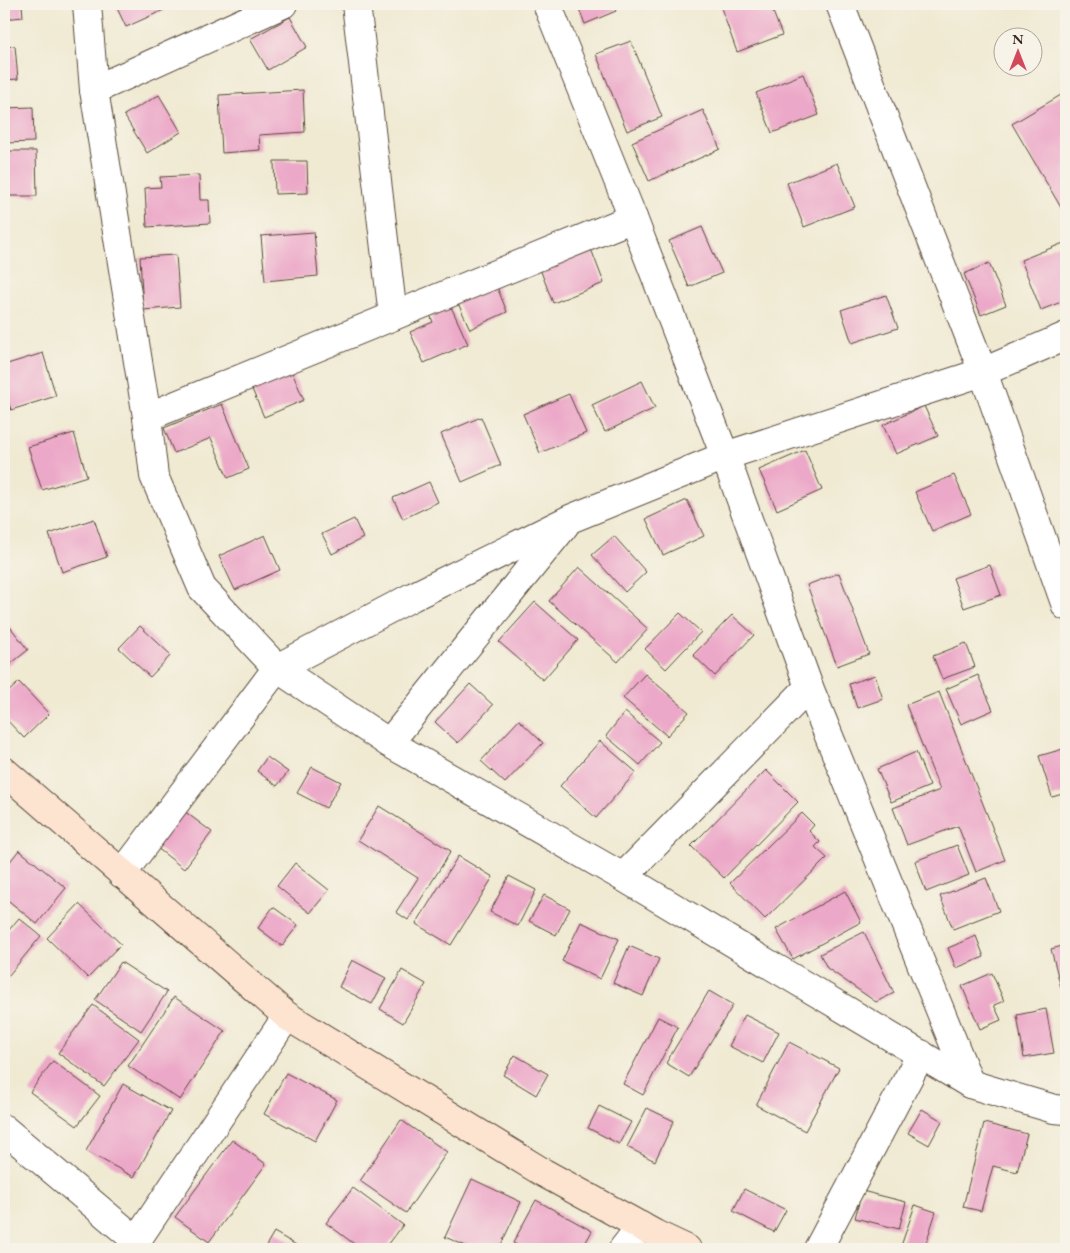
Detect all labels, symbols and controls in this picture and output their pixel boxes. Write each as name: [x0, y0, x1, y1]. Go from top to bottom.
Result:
north arrow: [992, 28, 1042, 78]
text: N: [1012, 30, 1024, 48]

